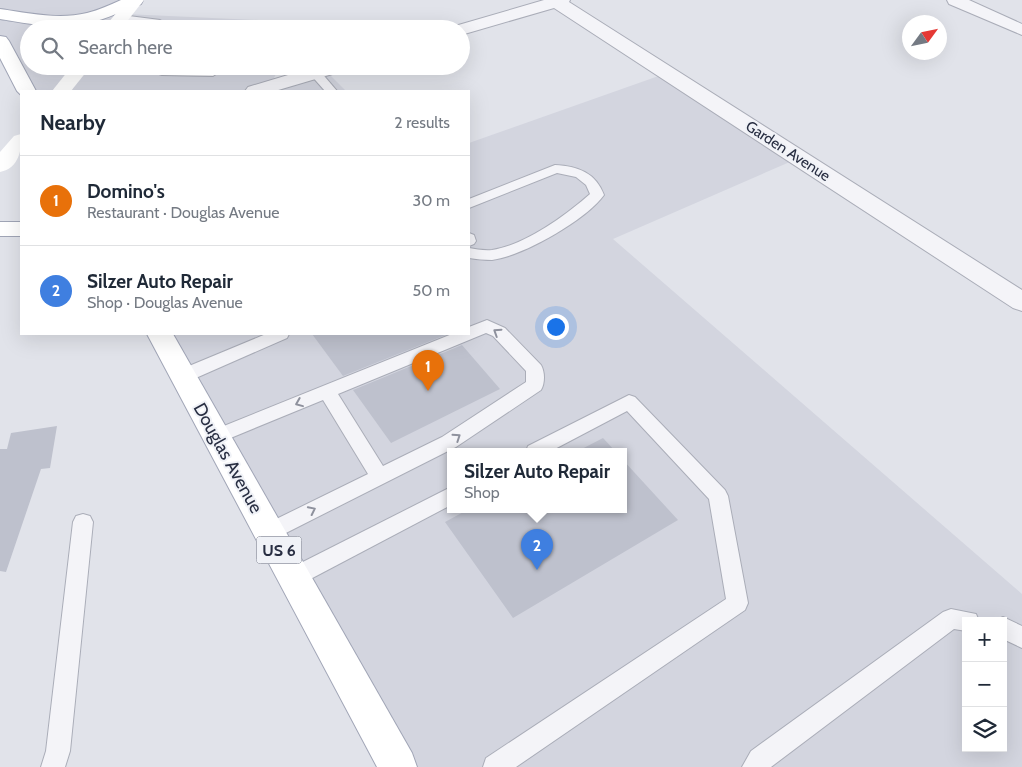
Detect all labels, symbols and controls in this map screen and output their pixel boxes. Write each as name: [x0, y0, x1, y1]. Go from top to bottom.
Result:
north arrow: [902, 15, 947, 60]
search box: [20, 20, 470, 75]
icon: search: [38, 34, 66, 62]
text: Search here: [78, 36, 172, 59]
text: Nearby: [40, 110, 106, 135]
text: 2 results: [394, 113, 450, 132]
street label: Garden Avenue: [742, 117, 834, 185]
text: Domino's: [87, 180, 165, 203]
text: 1: [53, 191, 59, 210]
text: 30 m: [413, 191, 450, 210]
text: Restaurant · Douglas Avenue: [87, 203, 280, 222]
text: Silzer Auto Repair: [87, 270, 233, 293]
text: 2: [52, 281, 60, 300]
text: 50 m: [413, 281, 450, 300]
text: Shop · Douglas Avenue: [87, 293, 243, 312]
your location: [543, 314, 569, 340]
one-way arrow: [493, 329, 502, 338]
pin: 1: [412, 350, 444, 391]
one-way arrow: [295, 398, 303, 408]
street label: Douglas Avenue: [189, 399, 267, 517]
one-way arrow: [452, 433, 461, 443]
popup: [447, 448, 627, 513]
text: Silzer Auto Repair: [464, 460, 610, 483]
text: Shop: [464, 483, 500, 502]
one-way arrow: [307, 506, 316, 516]
pin: 2: [521, 529, 553, 570]
road number: US 6: [256, 536, 302, 564]
map controls: [962, 617, 1007, 752]
button: +: [962, 617, 1007, 662]
button: −: [962, 662, 1007, 707]
button: layers: [962, 707, 1007, 752]

